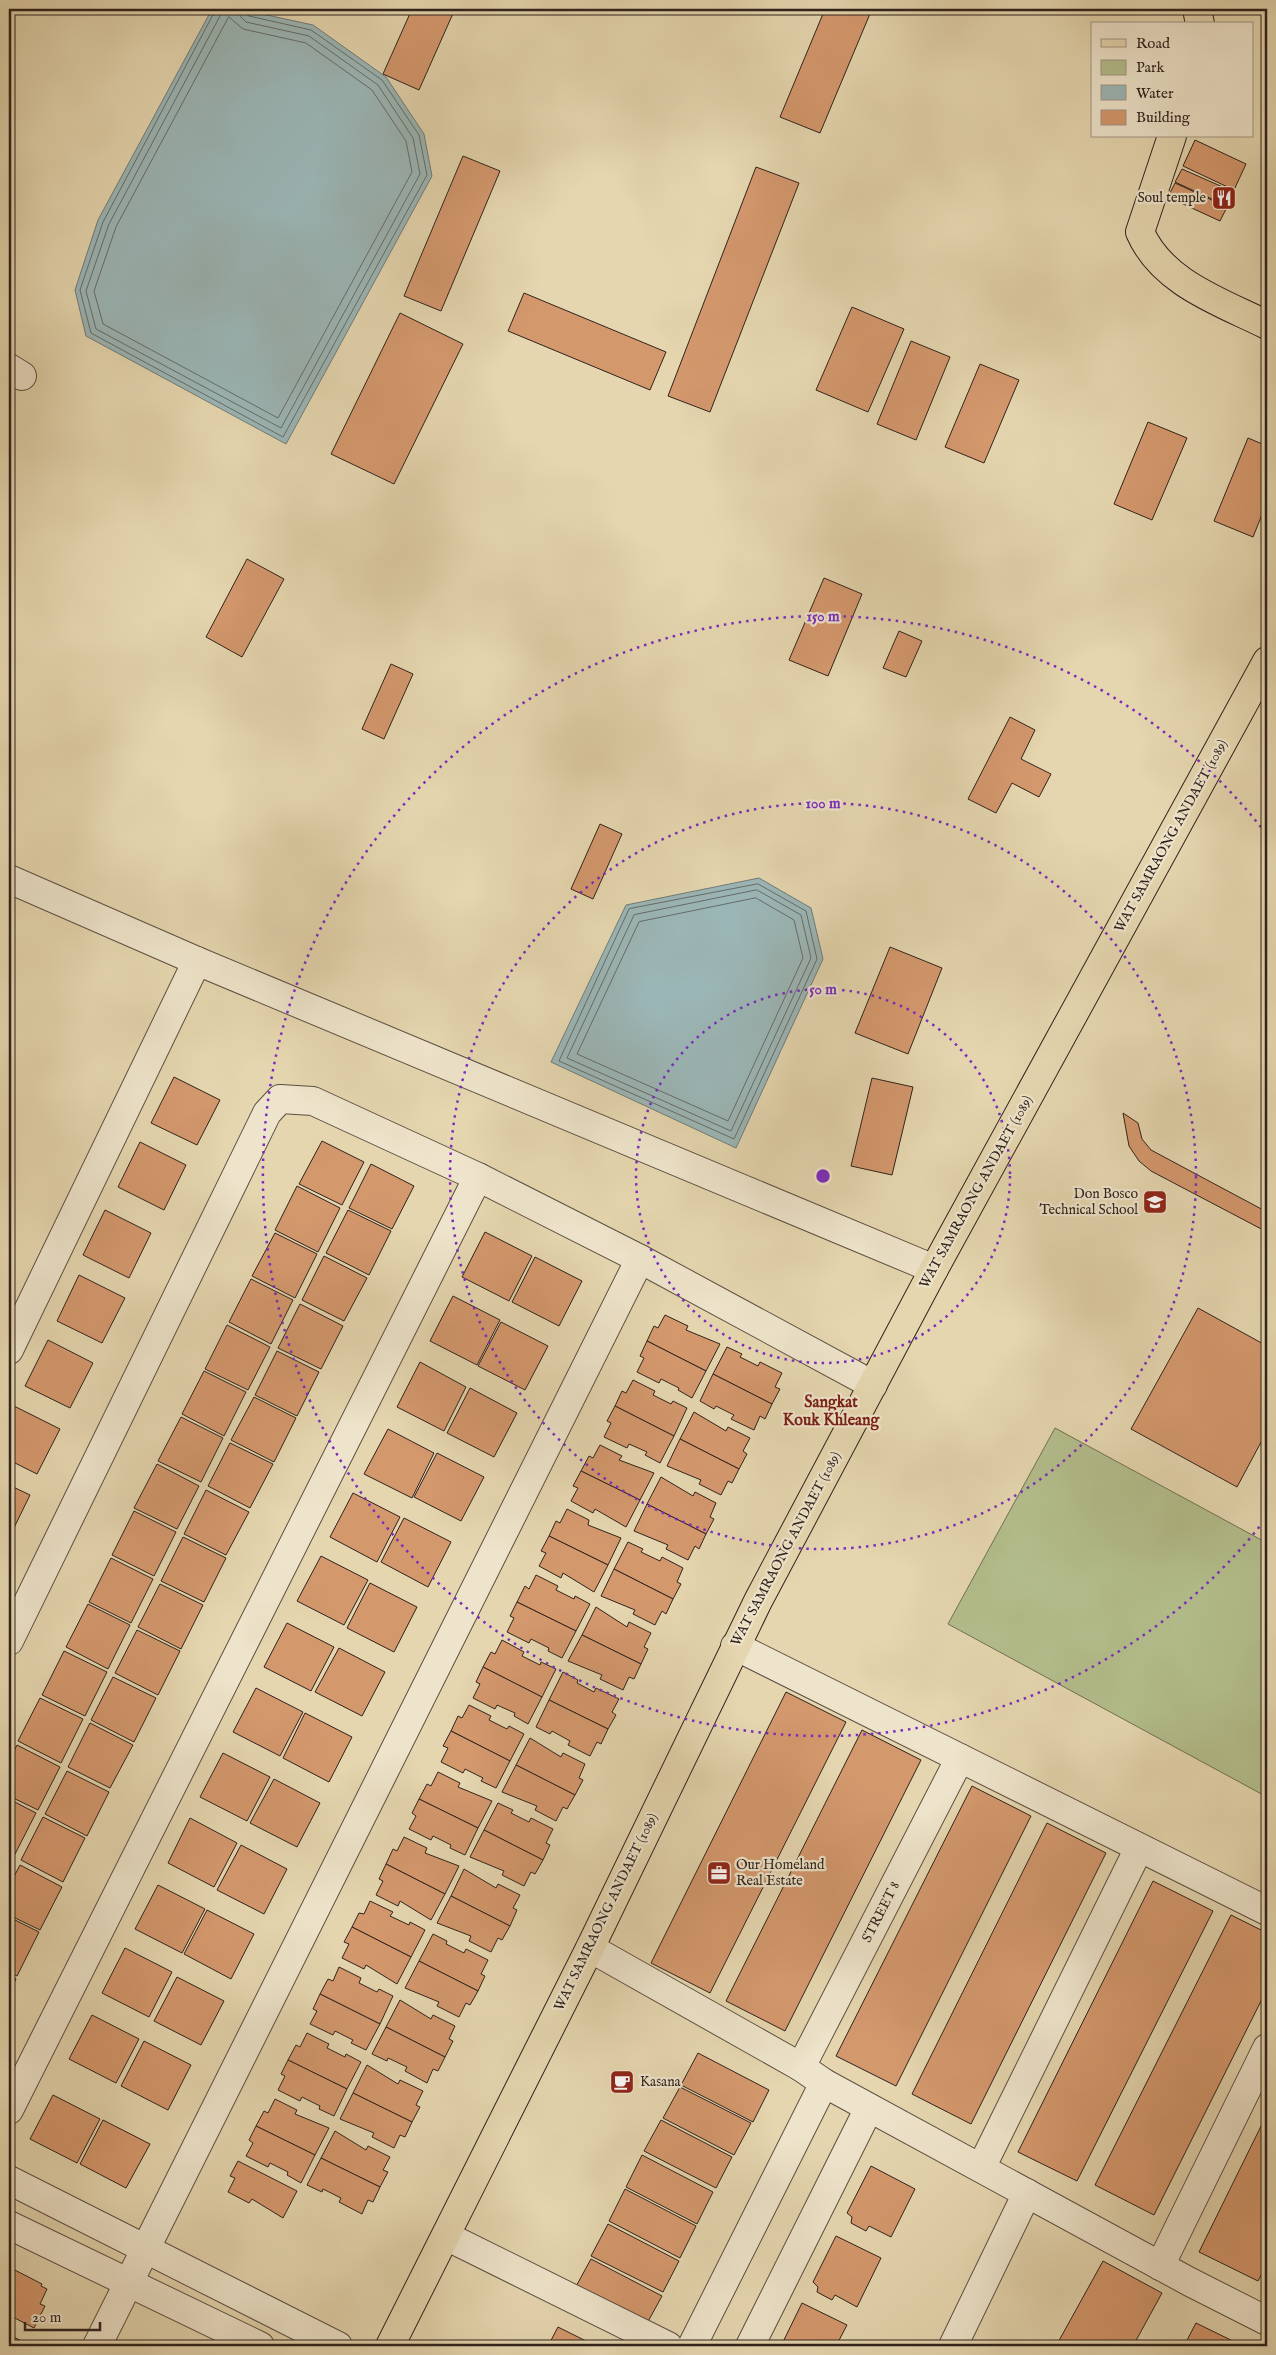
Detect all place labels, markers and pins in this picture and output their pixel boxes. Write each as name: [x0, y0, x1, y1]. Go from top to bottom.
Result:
restaurant icon: Soul temple: [1211, 185, 1237, 211]
place label: Soul temple: [1137, 189, 1207, 207]
centre of rings: [814, 1167, 832, 1185]
place label: Don Bosco Technical School: [1040, 1185, 1138, 1219]
school or university icon: Don Bosco Technical School: [1142, 1189, 1168, 1215]
place label: Our Homeland Real Estate: [736, 1856, 825, 1890]
office icon: Our Homeland Real Estate: [706, 1860, 732, 1886]
cafe icon: Kasana: [609, 2069, 635, 2095]
place label: Kasana: [640, 2073, 682, 2091]

